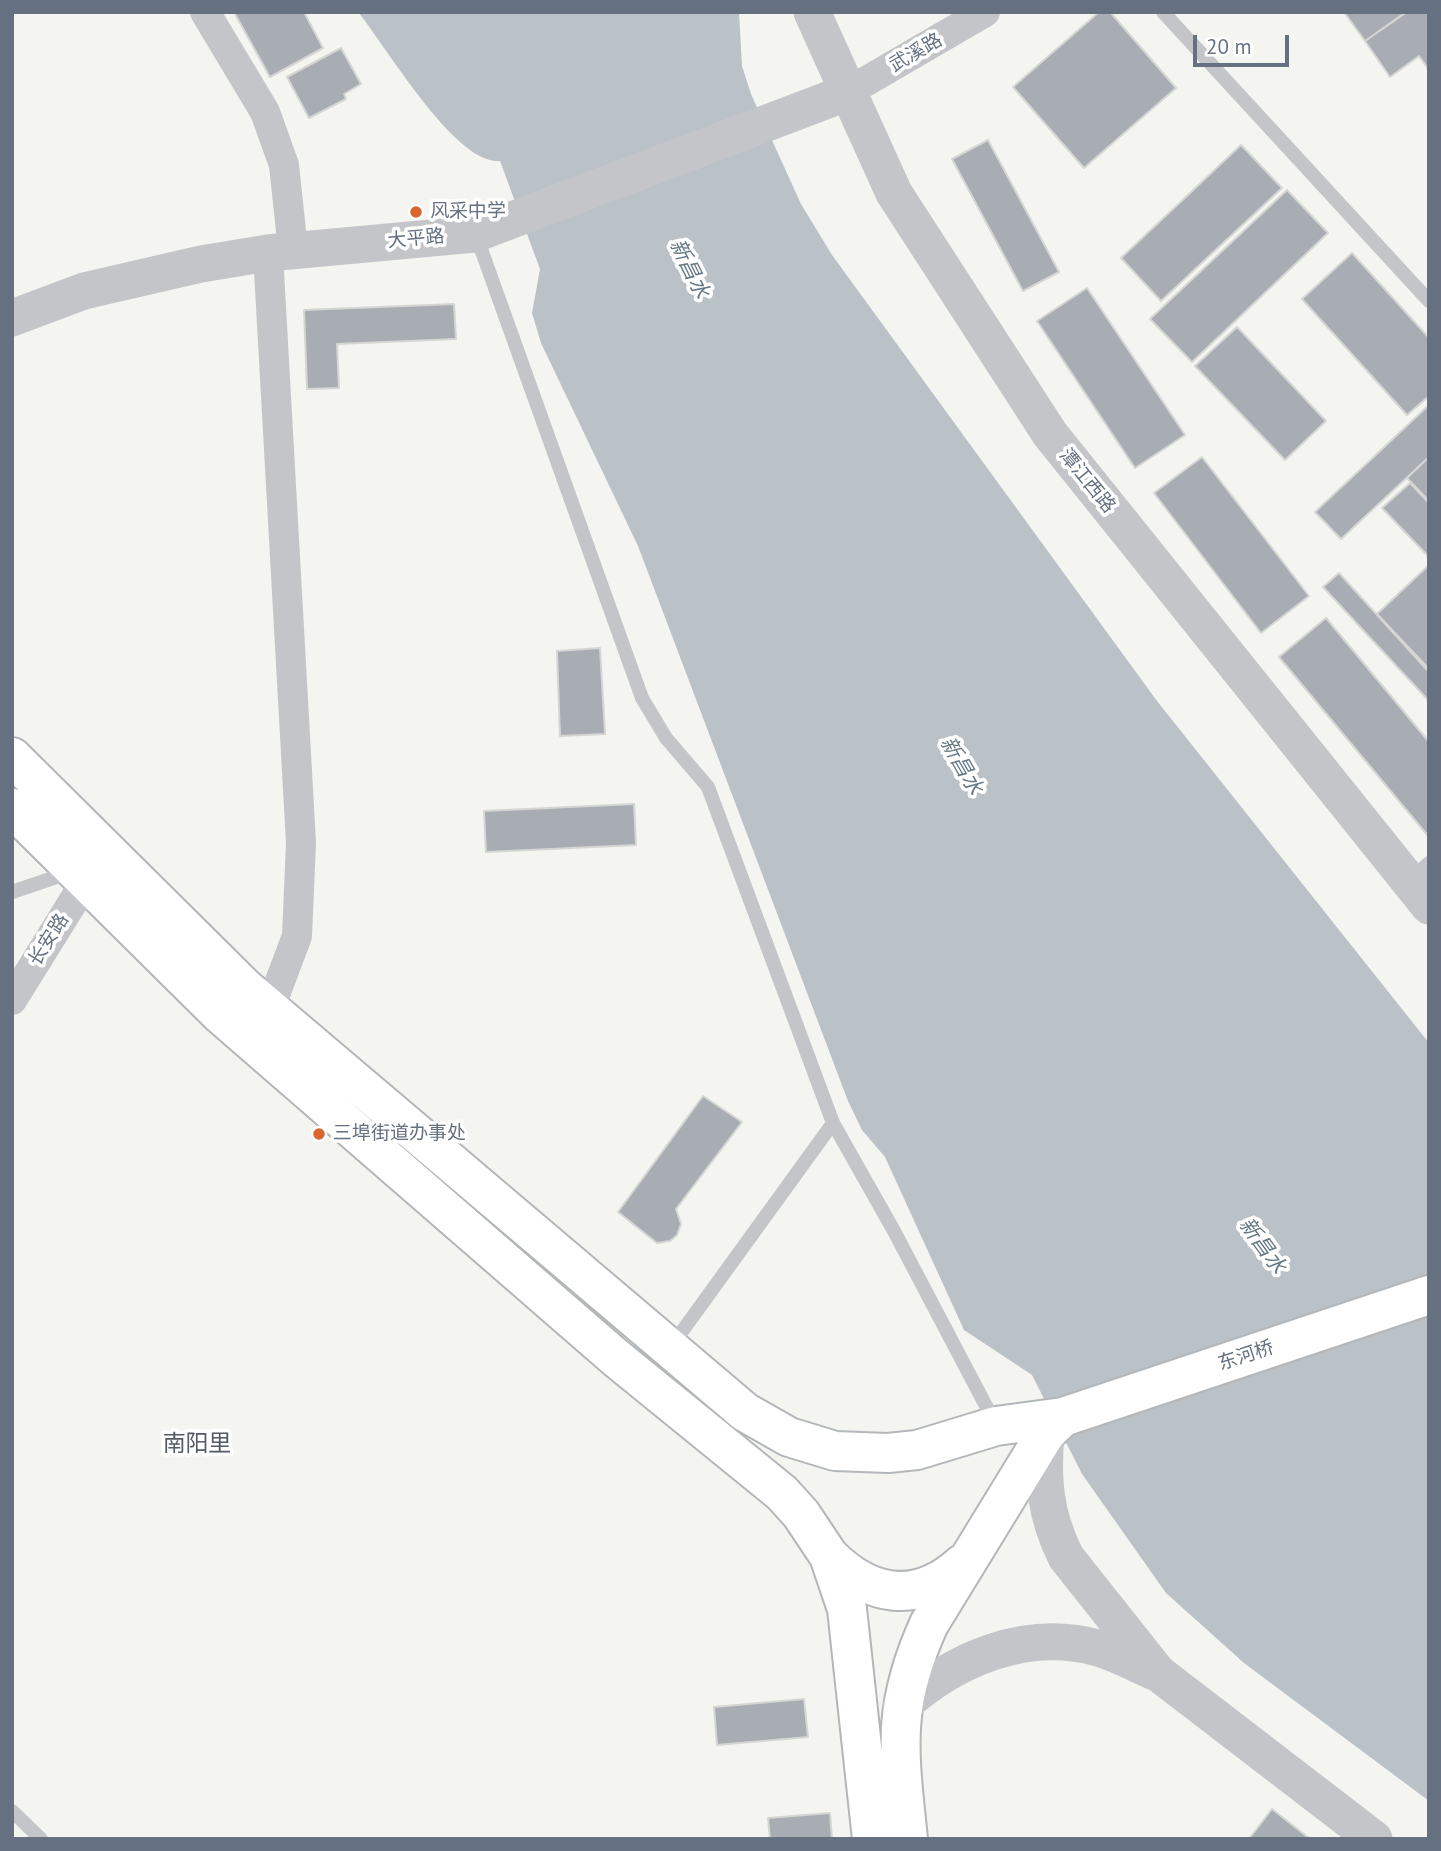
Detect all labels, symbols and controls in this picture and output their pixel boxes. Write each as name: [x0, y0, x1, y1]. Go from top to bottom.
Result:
scale bar: [1196, 21, 1292, 65]
street label: 武溪路: [886, 29, 946, 77]
text: 20 m: [1206, 33, 1252, 60]
place label: 风采中学: [430, 201, 506, 223]
marker: 风采中学: [408, 204, 424, 220]
street label: 大平路: [387, 225, 445, 253]
water label: 新昌水: [664, 235, 714, 303]
street label: 潭江西路: [1054, 444, 1120, 518]
water label: 新昌水: [934, 732, 988, 800]
street label: 长安路: [24, 910, 74, 970]
place label: 三埠街道办事处: [333, 1123, 466, 1145]
marker: 三埠街道办事处: [311, 1126, 327, 1142]
water label: 新昌水: [1233, 1213, 1291, 1279]
street label: 东河桥: [1215, 1336, 1277, 1376]
district label: 南阳里: [163, 1430, 231, 1458]

